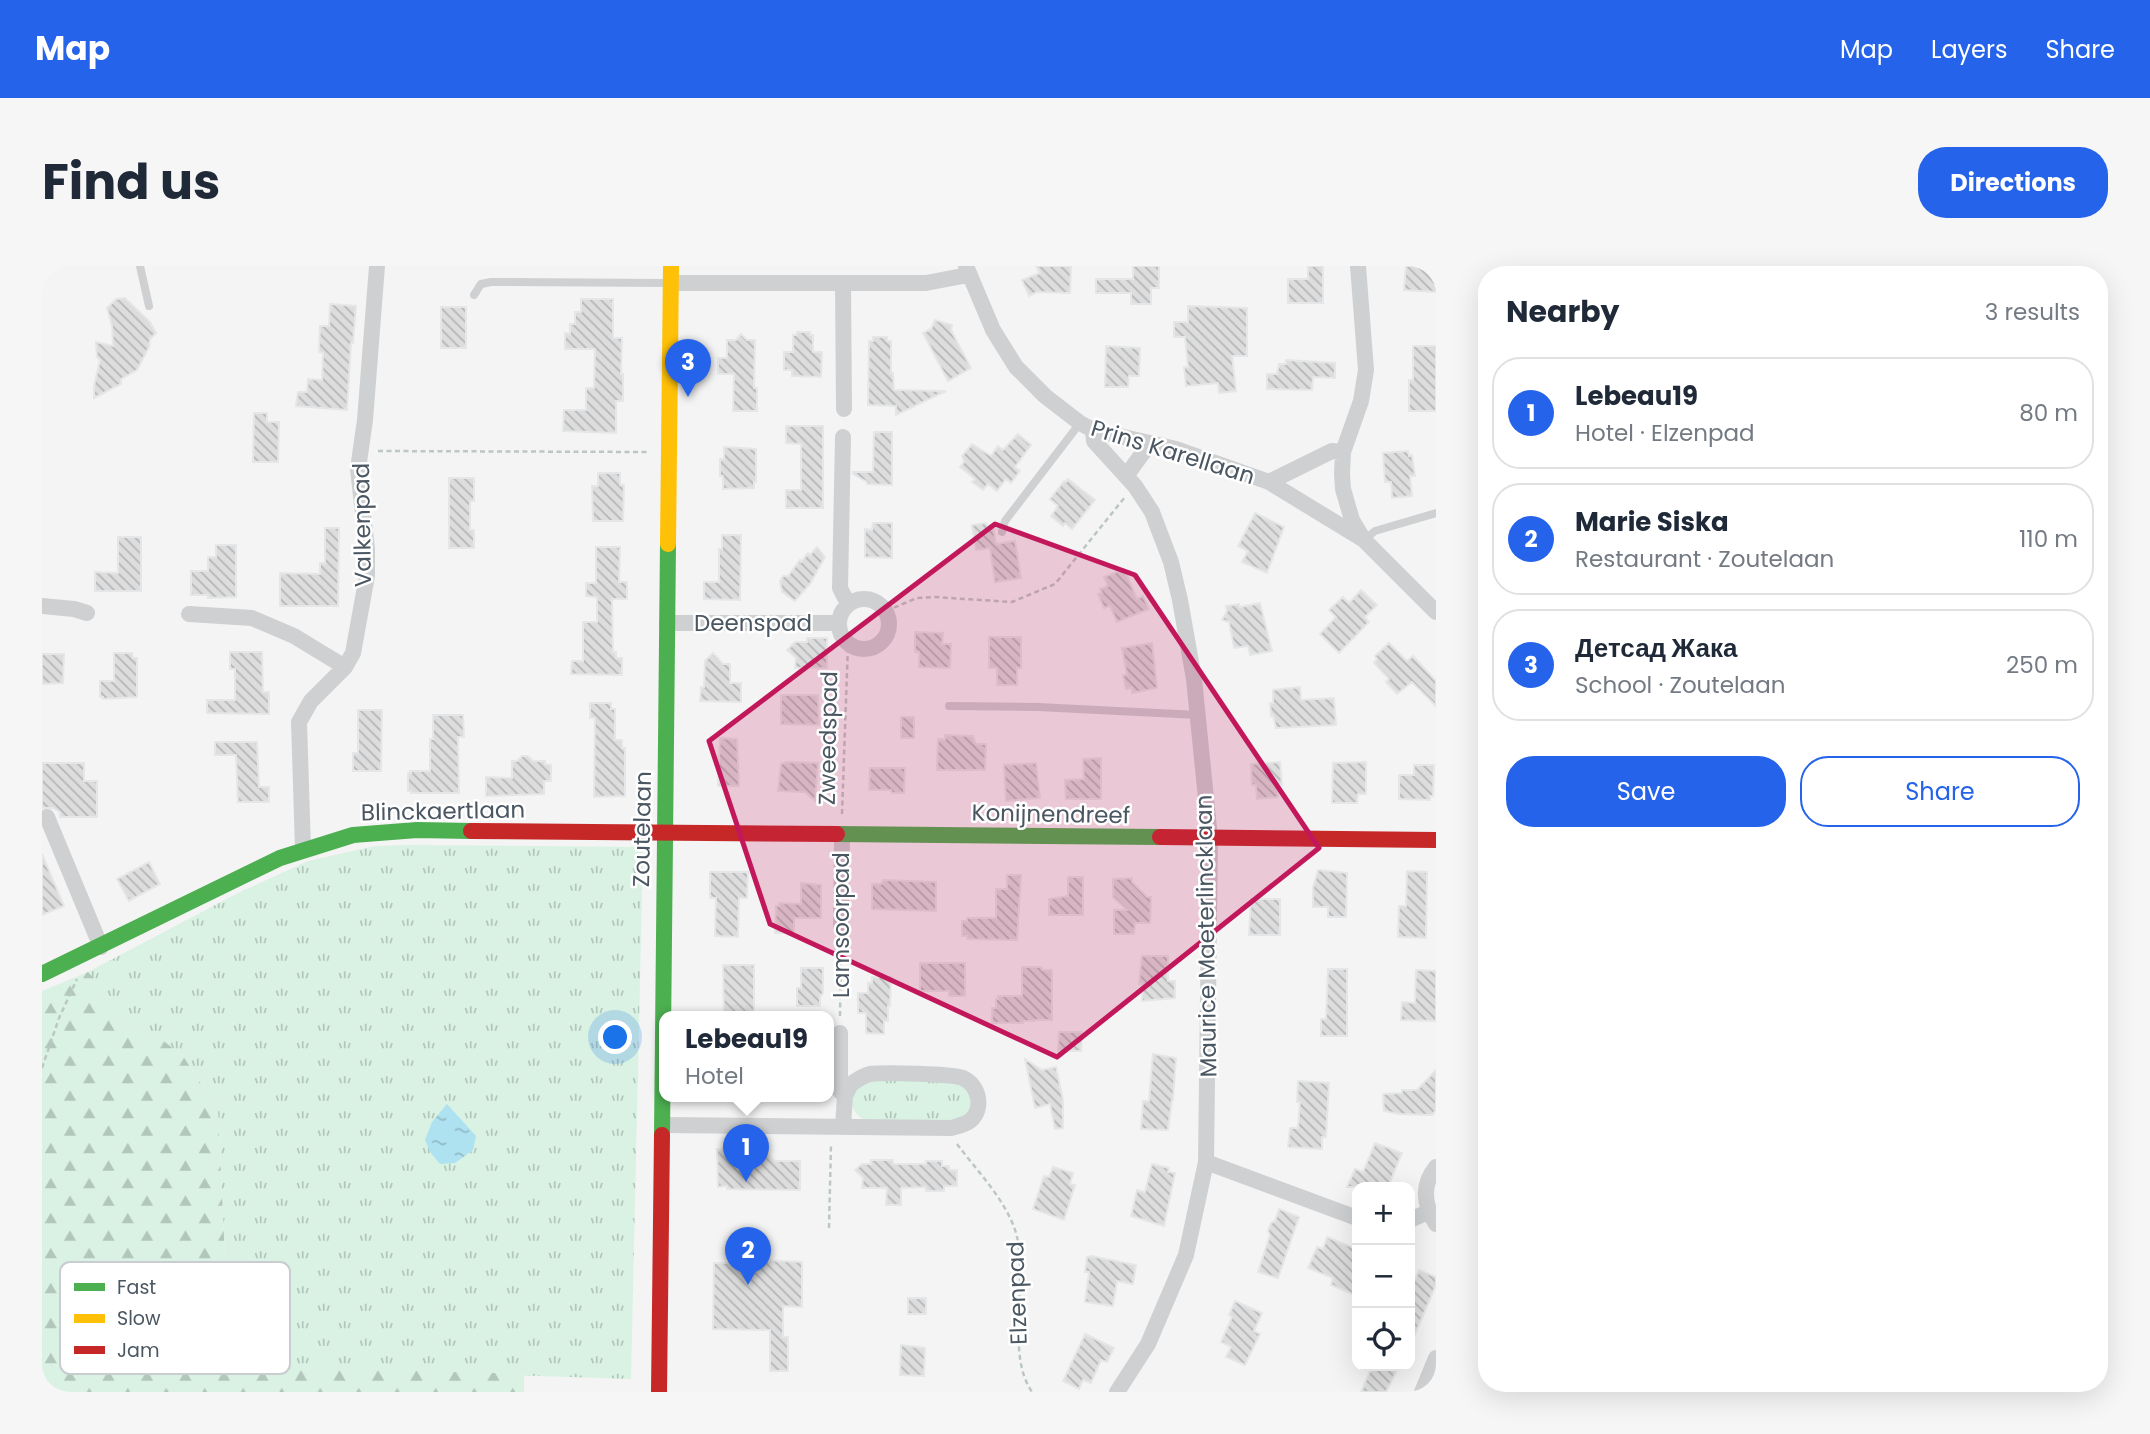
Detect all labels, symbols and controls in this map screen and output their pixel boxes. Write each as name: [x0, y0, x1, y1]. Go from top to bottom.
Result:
text: Map: [35, 25, 110, 72]
text: Map: [1840, 33, 1893, 66]
text: Layers: [1931, 33, 2007, 66]
text: Share: [2045, 33, 2115, 66]
button: Directions: [1918, 147, 2108, 218]
text: Find us: [42, 148, 220, 216]
text: Nearby: [1506, 290, 1620, 333]
text: 3 results: [1985, 296, 2080, 328]
pin: 3: [665, 339, 711, 397]
text: Lebeau19: [1575, 378, 1698, 414]
text: 1: [1527, 397, 1535, 429]
text: 80 m: [2019, 397, 2078, 429]
street label: Prins Karellaan: [1087, 412, 1259, 492]
text: Hotel · Elzenpad: [1575, 417, 1755, 449]
street label: Valkenpad: [345, 463, 379, 587]
text: Marie Siska: [1575, 504, 1729, 540]
text: 2: [1524, 523, 1538, 555]
text: 110 m: [2019, 523, 2078, 555]
text: Restaurant · Zoutelaan: [1575, 543, 1834, 575]
street label: Deenspad: [694, 607, 812, 639]
text: Детсад Жака: [1575, 630, 1737, 666]
text: 3: [1524, 649, 1538, 681]
text: 250 m: [2006, 649, 2078, 681]
text: School · Zoutelaan: [1575, 669, 1785, 701]
street label: Zweedspad: [811, 671, 845, 805]
button: Save: [1506, 756, 1786, 827]
button: Share: [1800, 756, 2080, 827]
street label: Zoutelaan: [625, 771, 659, 887]
street label: Blinckaertlaan: [361, 794, 525, 828]
street label: Maurice Maeterlincklaan: [1188, 794, 1224, 1078]
street label: Konijnendreef: [971, 797, 1131, 831]
street label: Lamsoorpad: [825, 852, 857, 998]
popup: [659, 1011, 834, 1102]
your location: [598, 1020, 632, 1054]
text: Lebeau19: [685, 1021, 808, 1057]
text: Hotel: [685, 1060, 744, 1092]
pin: 1: [723, 1124, 769, 1182]
map controls: [1352, 1182, 1415, 1371]
button: +: [1352, 1182, 1415, 1245]
pin: 2: [725, 1227, 771, 1285]
street label: Elzenpad: [999, 1241, 1035, 1345]
button: −: [1352, 1245, 1415, 1308]
legend: [60, 1262, 290, 1374]
text: Fast: [117, 1274, 156, 1301]
text: Slow: [117, 1305, 161, 1332]
button: locate: [1352, 1308, 1415, 1371]
text: Jam: [117, 1337, 159, 1364]

